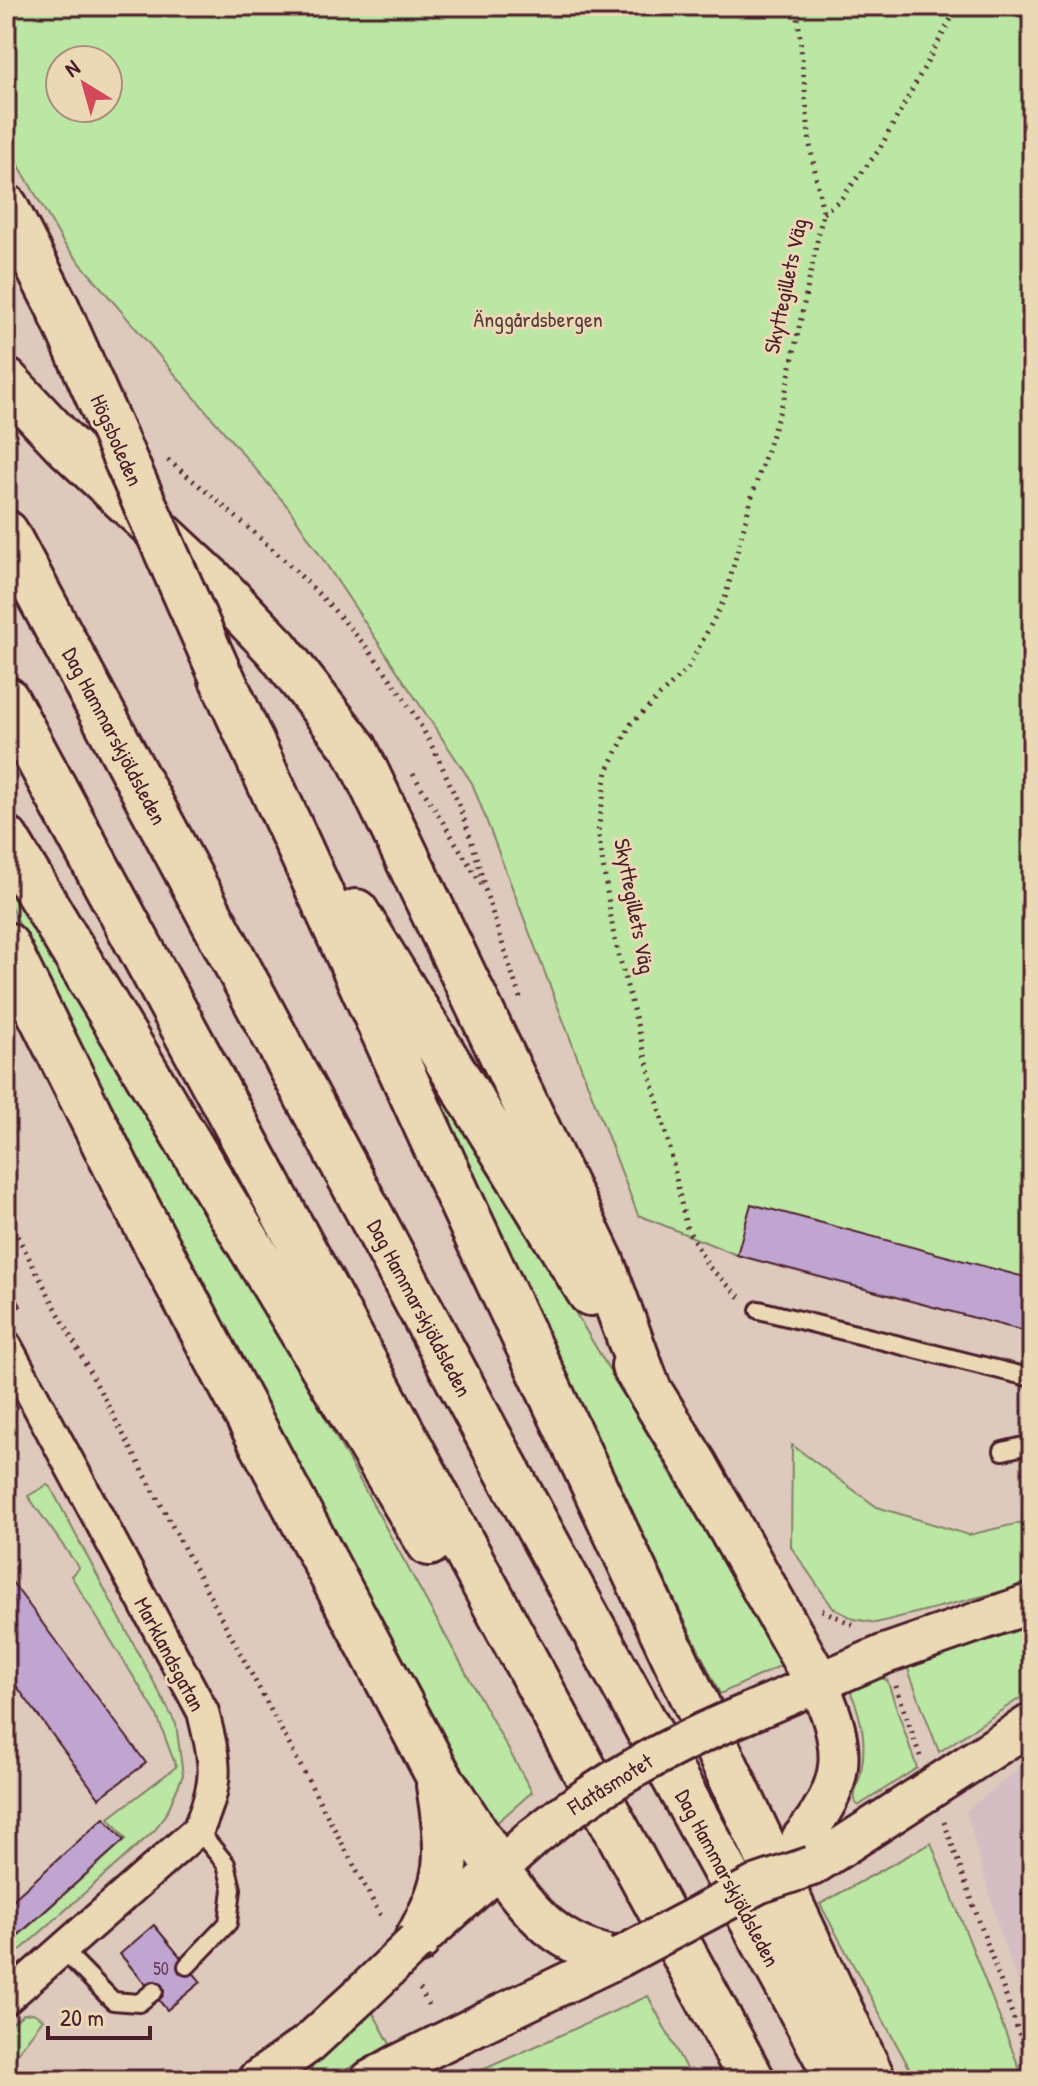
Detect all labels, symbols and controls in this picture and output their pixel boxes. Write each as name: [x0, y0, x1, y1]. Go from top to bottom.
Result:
north arrow: [44, 44, 124, 124]
text: N: [58, 52, 86, 84]
street label: Skyttegillets Väg: [756, 216, 814, 356]
park label: Änggårdsbergen: [473, 304, 603, 334]
street label: Högsboleden: [84, 389, 150, 491]
street label: Dag Hammarskjöldsleden: [56, 642, 174, 830]
street label: Skyttegillets Väg: [607, 836, 663, 976]
street label: Dag Hammarskjöldsleden: [361, 1214, 479, 1402]
street label: Marklandsgatan: [127, 1592, 213, 1716]
street label: Flatåsmotet: [561, 1746, 659, 1822]
street label: Dag Hammarskjöldsleden: [669, 1784, 787, 1972]
house number: 50: [153, 1956, 169, 1981]
scale bar: [48, 1990, 150, 2040]
text: 20 m: [60, 2001, 104, 2033]

